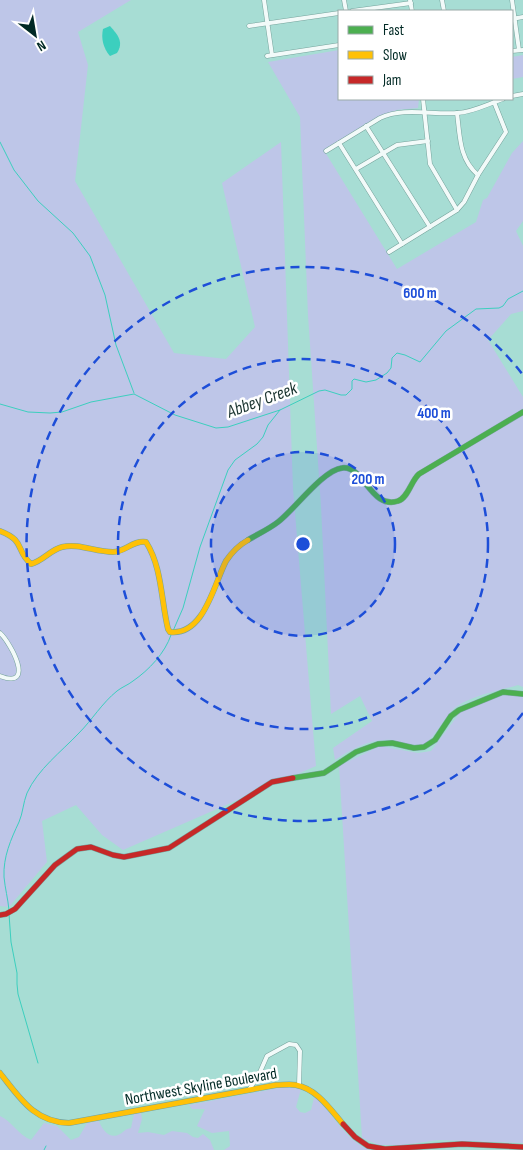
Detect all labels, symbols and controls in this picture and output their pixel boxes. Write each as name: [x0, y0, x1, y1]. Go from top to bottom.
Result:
north arrow: [10, 10, 60, 60]
legend: [338, 10, 513, 100]
text: Fast: [383, 21, 405, 40]
text: N: [34, 37, 49, 55]
text: Slow: [383, 46, 407, 65]
text: Jam: [382, 71, 401, 90]
text: 600 m: [403, 284, 437, 303]
water label: Abbey Creek: [223, 377, 301, 423]
text: 400 m: [417, 404, 451, 423]
text: 200 m: [351, 470, 385, 489]
centre of rings: [294, 535, 312, 553]
street label: Northwest Skyline Boulevard: [124, 1064, 278, 1110]

